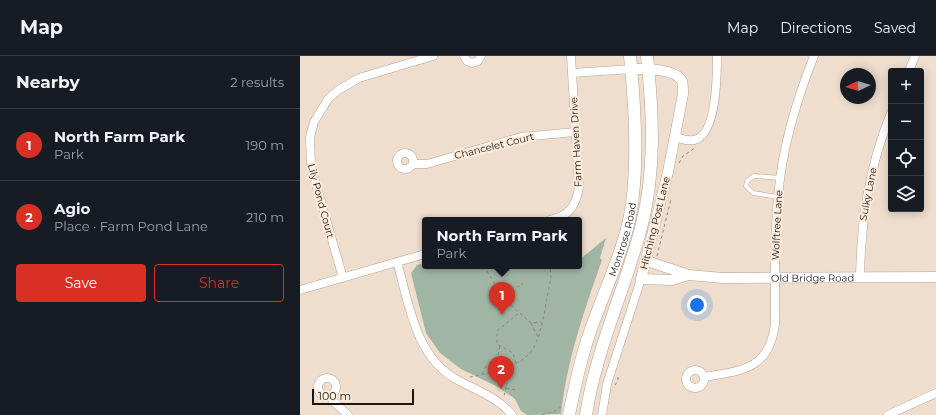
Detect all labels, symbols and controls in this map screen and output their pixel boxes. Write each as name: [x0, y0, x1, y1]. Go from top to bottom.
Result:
text: Map: [20, 16, 63, 39]
text: Map: [727, 19, 758, 37]
text: Directions: [780, 19, 852, 37]
text: Saved: [874, 19, 916, 37]
north arrow: [840, 68, 876, 104]
map controls: [888, 68, 924, 212]
button: +: [888, 68, 924, 104]
text: Nearby: [16, 72, 80, 92]
text: 2 results: [230, 74, 284, 90]
street label: Farm Haven Drive: [567, 97, 585, 187]
button: −: [888, 104, 924, 140]
text: North Farm Park: [54, 127, 185, 146]
street label: Chancelet Court: [453, 130, 535, 162]
text: 1: [26, 137, 32, 153]
text: 190 m: [246, 137, 284, 153]
button: locate: [888, 140, 924, 176]
text: Park: [54, 146, 84, 162]
street label: Lily Pond Court: [305, 162, 337, 240]
street label: Sulky Lane: [856, 166, 880, 222]
street label: Hitching Post Lane: [637, 175, 673, 271]
button: layers: [888, 176, 924, 212]
street label: Wolftree Lane: [769, 190, 785, 260]
text: Agio: [54, 199, 90, 218]
street label: Montrose Road: [605, 202, 639, 278]
text: 2: [25, 209, 33, 225]
text: 210 m: [246, 209, 284, 225]
popup: [422, 217, 582, 269]
text: Place · Farm Pond Lane: [54, 218, 208, 234]
text: North Farm Park: [436, 226, 568, 245]
text: Park: [436, 245, 466, 261]
button: Save: [16, 264, 146, 302]
button: Share: [154, 264, 284, 302]
street label: Old Bridge Road: [771, 271, 854, 284]
pin: 1: [489, 282, 515, 315]
your location: [687, 295, 707, 315]
pin: 2: [488, 356, 514, 389]
scale bar: [312, 387, 414, 406]
text: 100 m: [318, 389, 351, 403]

